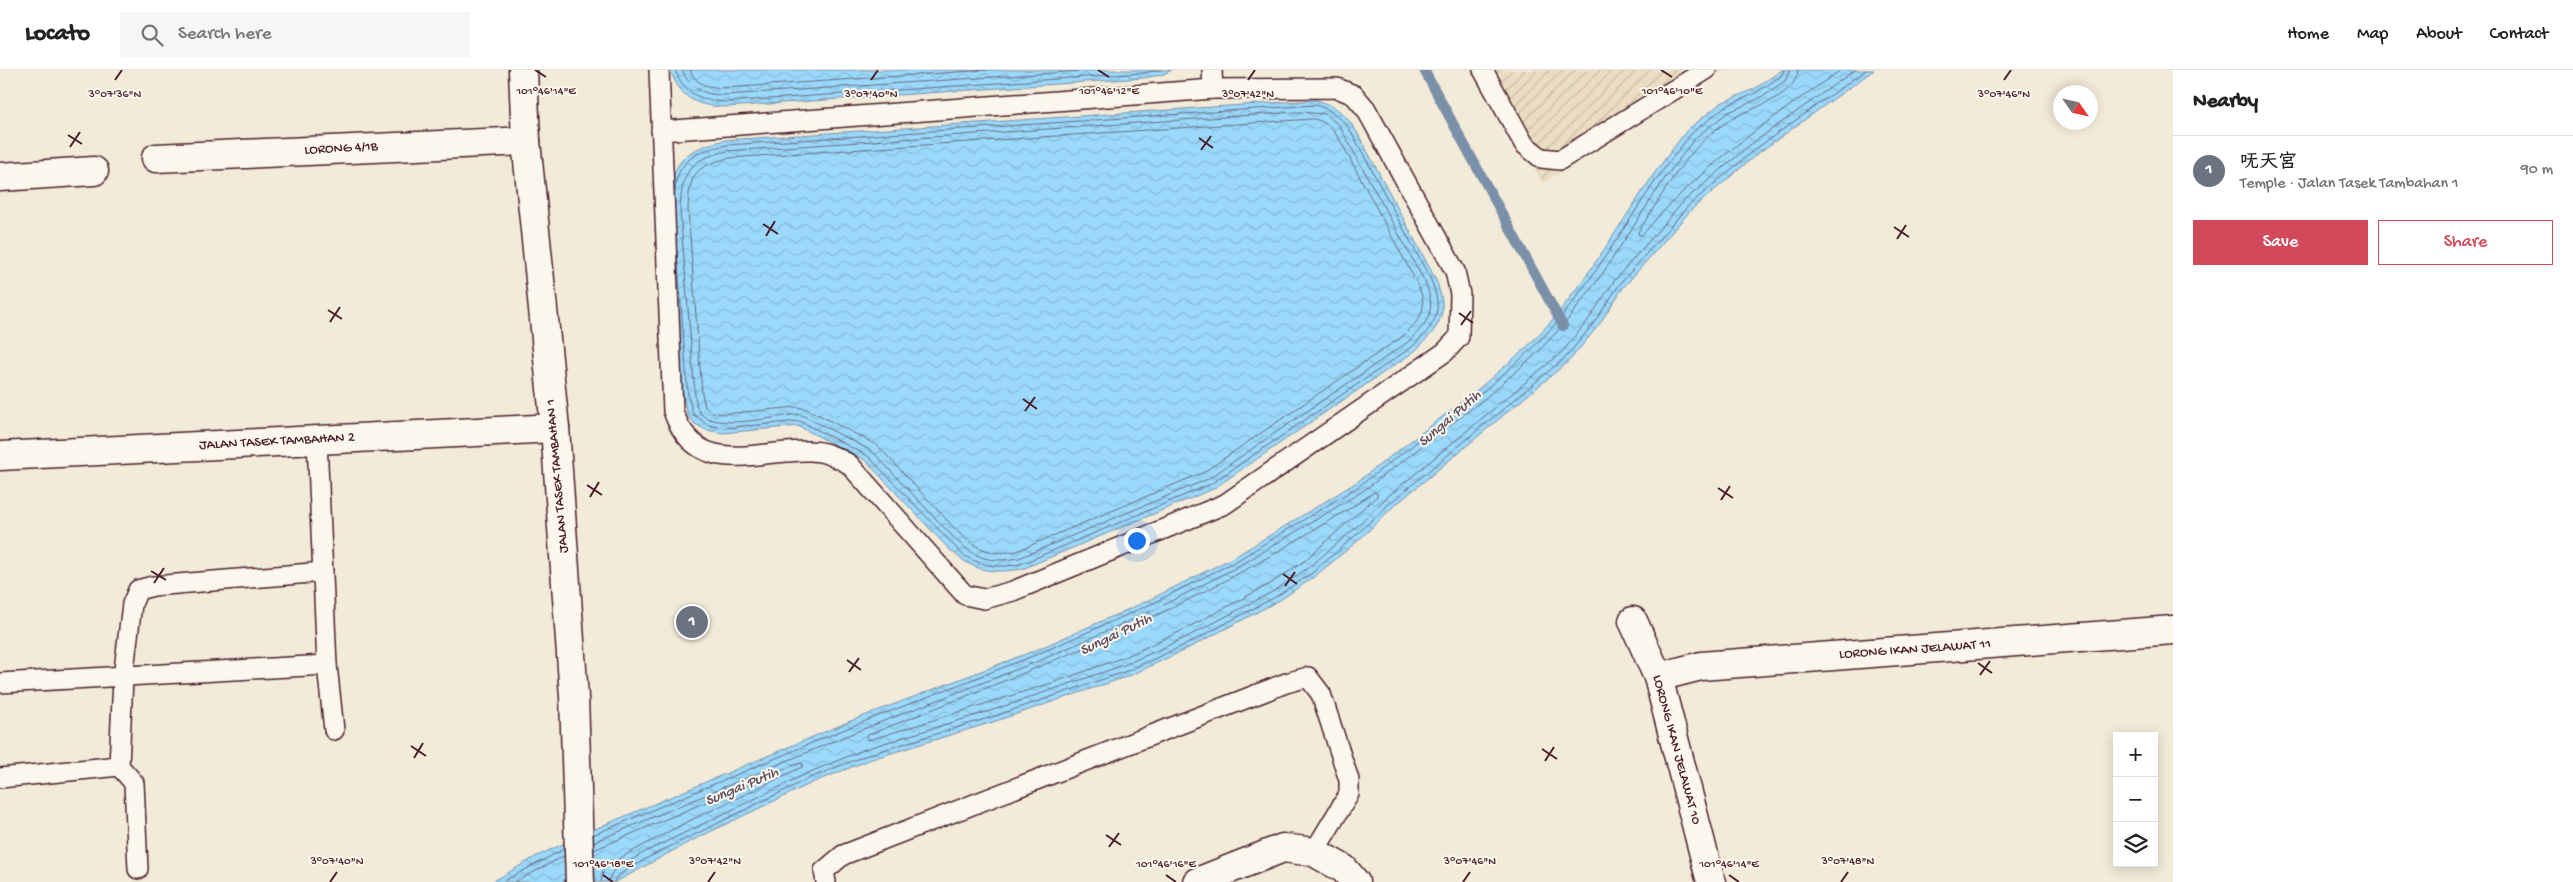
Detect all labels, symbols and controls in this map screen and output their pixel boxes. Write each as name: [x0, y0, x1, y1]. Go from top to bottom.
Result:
search box: [120, 12, 470, 57]
text: Locato: [25, 20, 90, 49]
icon: search: [138, 21, 166, 49]
text: Search here: [178, 23, 272, 46]
text: Home: [2287, 24, 2329, 45]
text: Map: [2357, 24, 2388, 45]
text: About: [2416, 24, 2462, 45]
text: Contact: [2490, 24, 2548, 45]
text: 101°46'14"E: [515, 85, 576, 99]
text: 101°46'12"E: [1078, 85, 1139, 99]
text: 101°46'10"E: [1641, 85, 1703, 99]
north arrow: [2053, 85, 2098, 130]
text: 3°07'36"N: [88, 88, 142, 102]
text: 3°07'40"N: [843, 88, 898, 102]
text: 3°07'42"N: [1221, 88, 1274, 102]
text: 3°07'46"N: [1977, 88, 2030, 102]
text: Nearby: [2193, 90, 2258, 115]
street label: LORONG 4/1B: [304, 139, 379, 159]
text: 呒天宫: [2240, 152, 2297, 175]
text: 1: [2206, 161, 2212, 180]
text: 90 m: [2521, 161, 2553, 180]
text: Temple · Jalan Tasek Tambahan 1: [2240, 175, 2458, 194]
button: Save: [2193, 220, 2368, 265]
button: Share: [2378, 220, 2553, 265]
water label: Sungai Putih: [1415, 386, 1486, 451]
street label: JALAN TASEK TAMBAHAN 1: [543, 398, 573, 554]
street label: JALAN TASEK TAMBAHAN 2: [199, 429, 355, 455]
your location: [1124, 528, 1150, 554]
pin: 1: [676, 603, 708, 641]
water label: Sungai Putih: [1077, 610, 1156, 660]
street label: LORONG IKAN JELAWAT 11: [1839, 636, 1991, 664]
street label: LORONG IKAN JELAWAT 10: [1648, 673, 1704, 827]
map controls: [2113, 732, 2158, 867]
button: +: [2113, 732, 2158, 777]
water label: Sungai Putih: [703, 763, 782, 810]
button: −: [2113, 777, 2158, 822]
button: layers: [2113, 822, 2158, 867]
text: 3°07'40"N: [309, 855, 364, 869]
text: 3°07'42"N: [688, 855, 741, 869]
text: 3°07'46"N: [1443, 855, 1496, 869]
text: 3°07'48"N: [1821, 855, 1875, 869]
text: 101°46'18"E: [572, 858, 634, 872]
text: 101°46'16"E: [1135, 858, 1197, 872]
text: 101°46'14"E: [1698, 858, 1759, 872]

